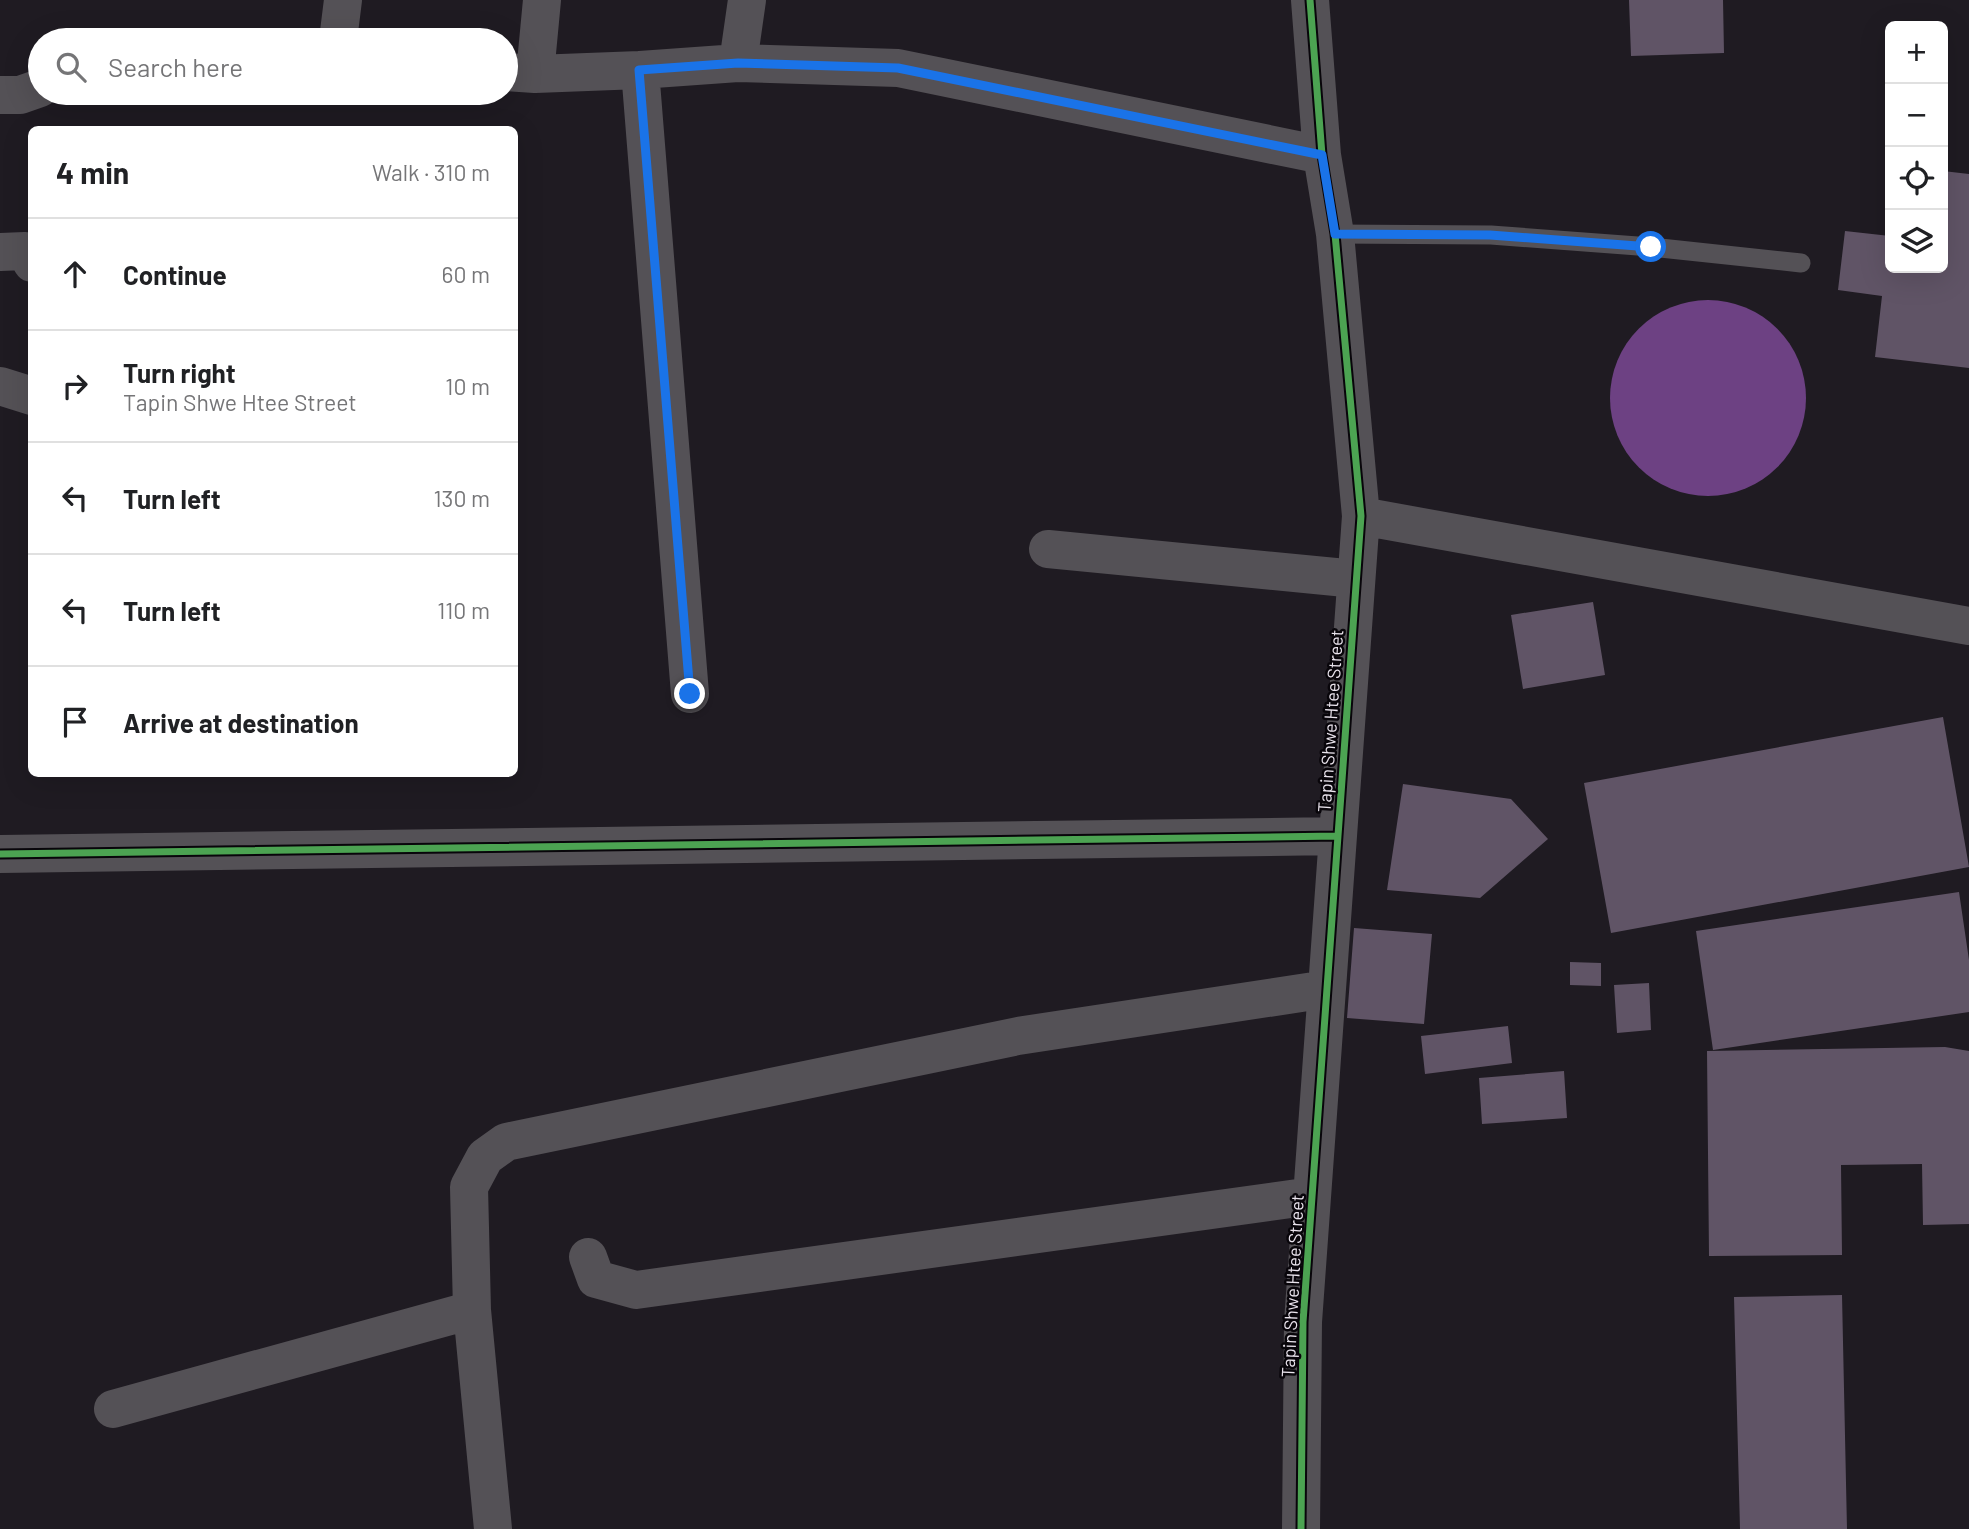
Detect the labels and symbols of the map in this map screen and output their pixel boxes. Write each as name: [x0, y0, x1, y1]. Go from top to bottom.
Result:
route start: [1635, 231, 1666, 262]
street label: Tapin Shwe Htee Street: [1313, 629, 1347, 813]
route end: [674, 678, 705, 709]
street label: Tapin Shwe Htee Street: [1276, 1194, 1308, 1378]

